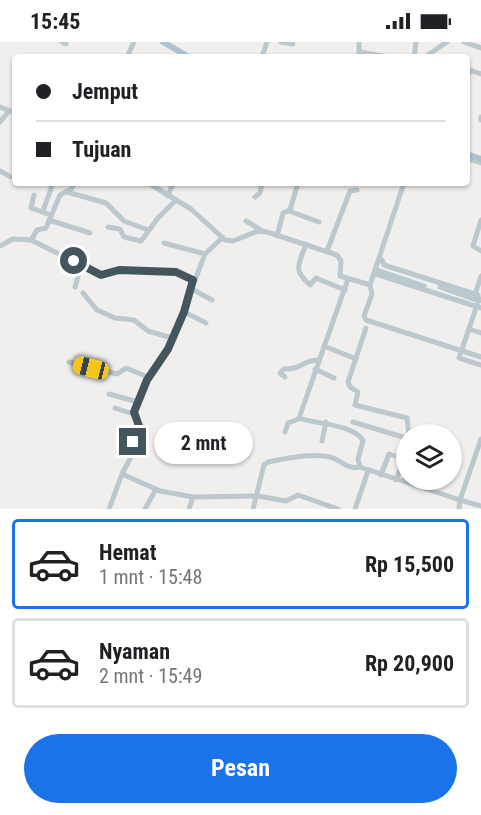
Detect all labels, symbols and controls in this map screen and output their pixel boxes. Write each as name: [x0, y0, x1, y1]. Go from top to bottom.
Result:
text: 15:45: [30, 9, 81, 34]
text: Jemput: [72, 79, 138, 104]
text: Tujuan: [72, 137, 131, 162]
route start: [60, 247, 87, 274]
car: [71, 355, 111, 381]
callout: 2 mnt: [154, 421, 253, 463]
map controls: [396, 424, 462, 490]
button: layers: [396, 424, 462, 490]
route end: [119, 428, 146, 455]
text: 2 mnt: [181, 431, 226, 455]
icon: car: [27, 537, 81, 591]
text: Hemat: [99, 540, 156, 565]
text: Rp 15,500: [365, 552, 454, 577]
text: 1 mnt · 15:48: [99, 565, 202, 589]
icon: car: [27, 636, 81, 690]
text: Nyaman: [99, 639, 170, 664]
text: Rp 20,900: [365, 651, 454, 676]
text: 2 mnt · 15:49: [99, 664, 202, 688]
button: Pesan: [24, 734, 457, 803]

